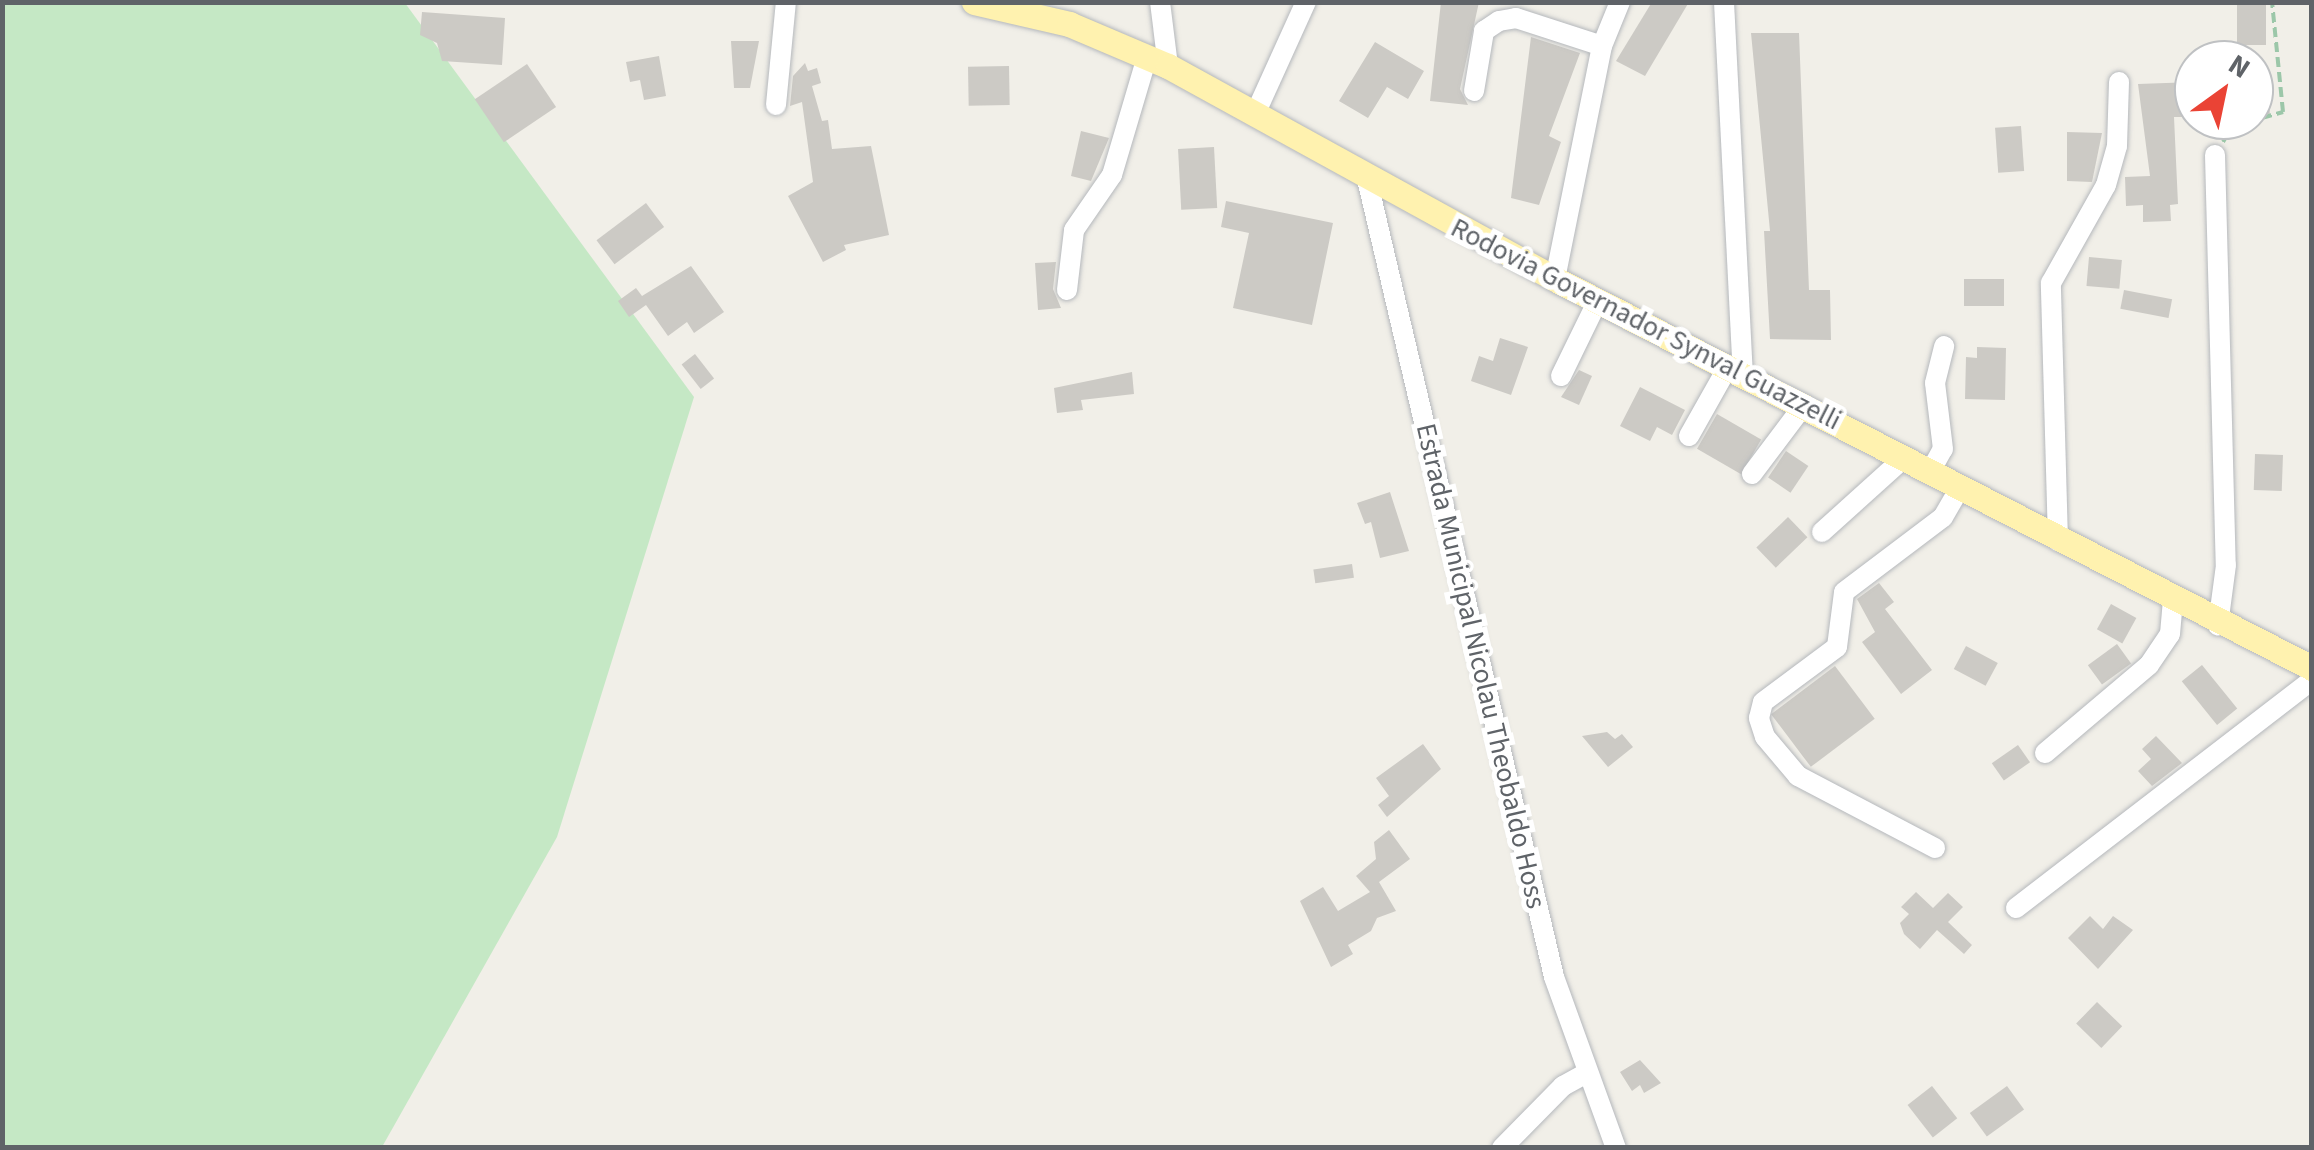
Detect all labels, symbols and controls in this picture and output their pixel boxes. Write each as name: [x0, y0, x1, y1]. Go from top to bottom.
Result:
north arrow: [2174, 40, 2274, 140]
text: N: [2221, 45, 2258, 88]
street label: Rodovia Governador Synval Guazzelli: [1445, 211, 1847, 437]
street label: Estrada Municipal Nicolau Theobaldo Hoss: [1409, 420, 1553, 912]

